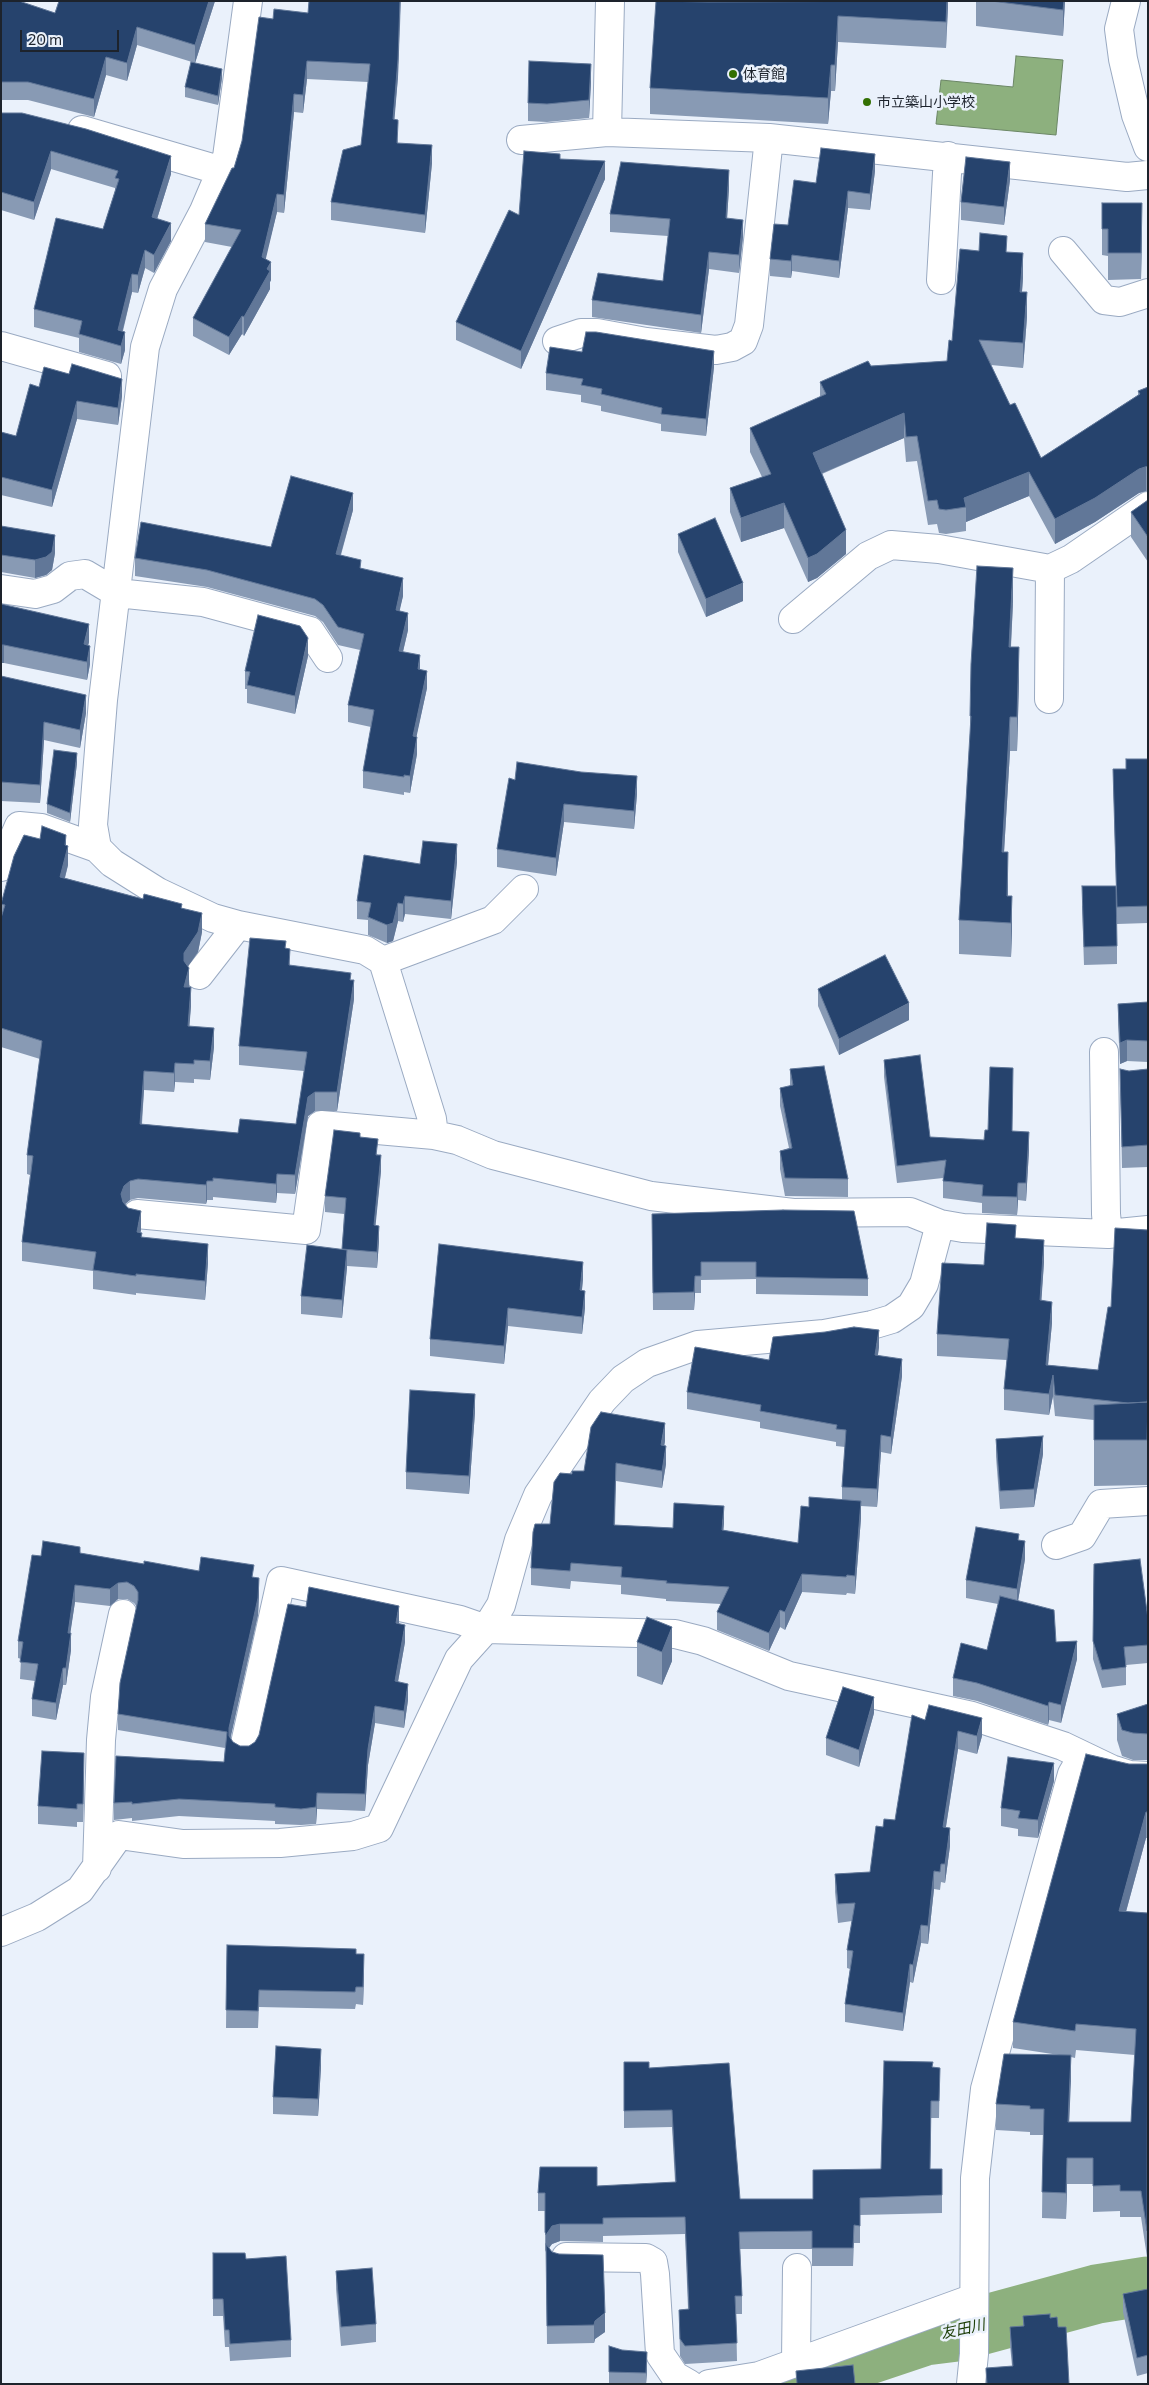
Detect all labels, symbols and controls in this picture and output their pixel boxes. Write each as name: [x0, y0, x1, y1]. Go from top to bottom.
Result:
scale bar: [22, 20, 121, 52]
text: 20 m: [28, 30, 62, 48]
place label: 体育館: [743, 66, 785, 82]
marker: 体育館: [727, 68, 739, 80]
place label: 市立築山小学校: [877, 94, 975, 110]
marker: 市立築山小学校: [861, 96, 873, 108]
water label: 友田川: [939, 2316, 987, 2342]

